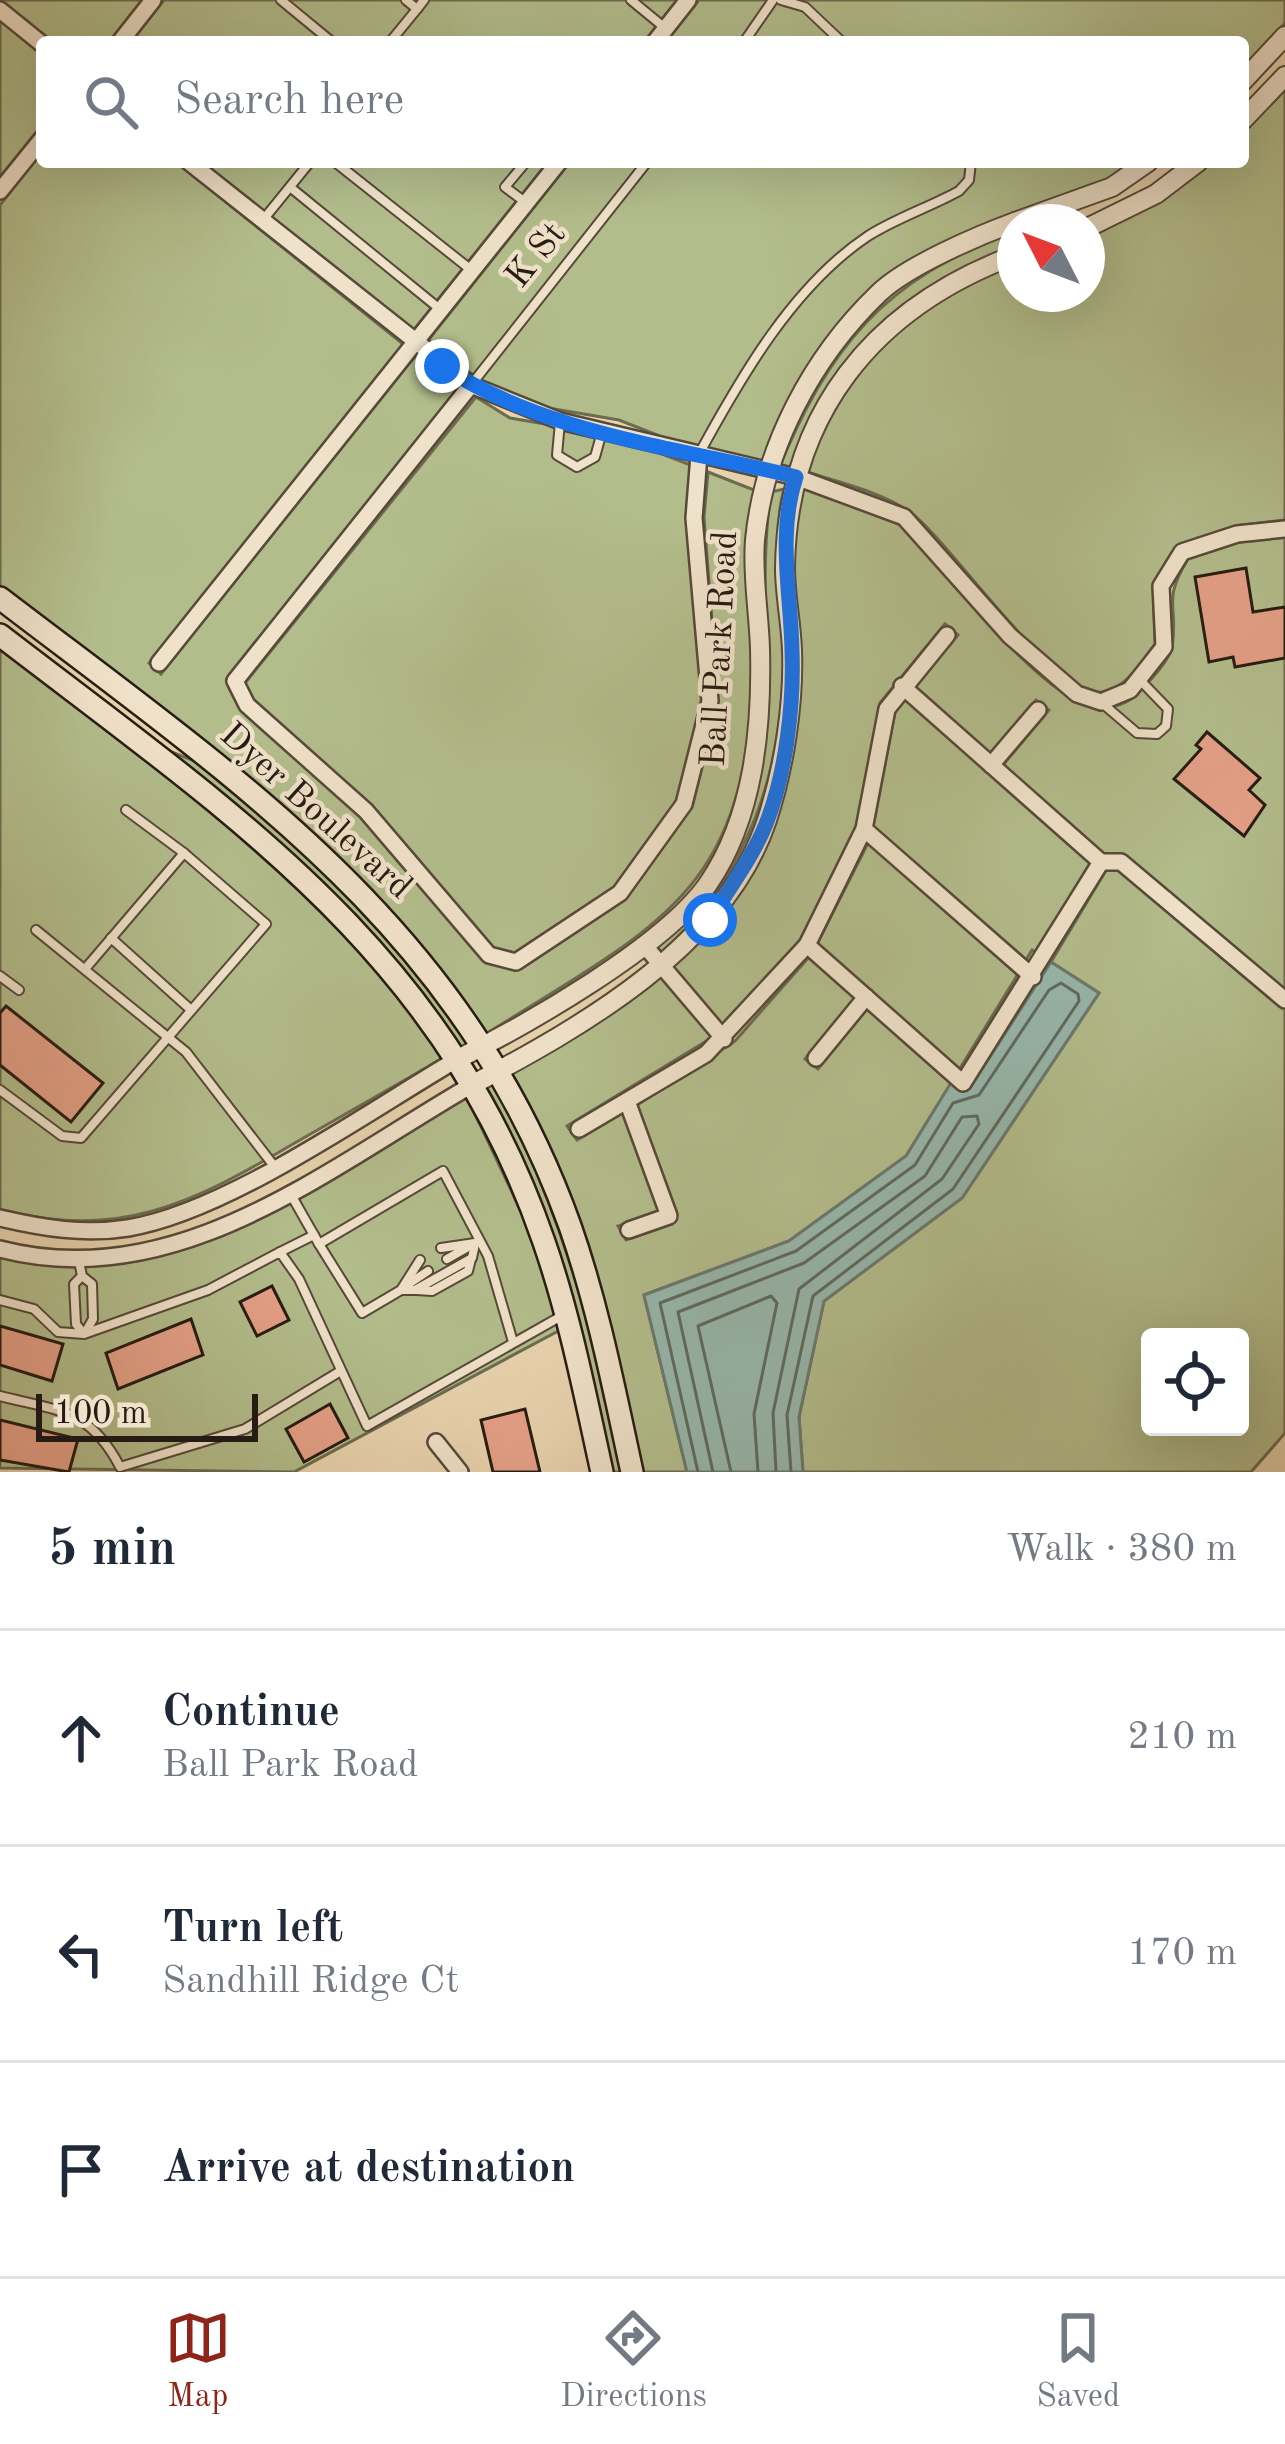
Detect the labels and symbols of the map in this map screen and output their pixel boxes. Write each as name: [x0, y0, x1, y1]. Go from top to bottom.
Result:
north arrow: [997, 204, 1105, 312]
street label: K St: [500, 217, 574, 295]
route end: [415, 339, 469, 393]
street label: Ball Park Road: [697, 530, 745, 768]
street label: Dyer Boulevard: [212, 717, 418, 907]
route start: [683, 893, 737, 947]
scale bar: [36, 1388, 258, 1441]

